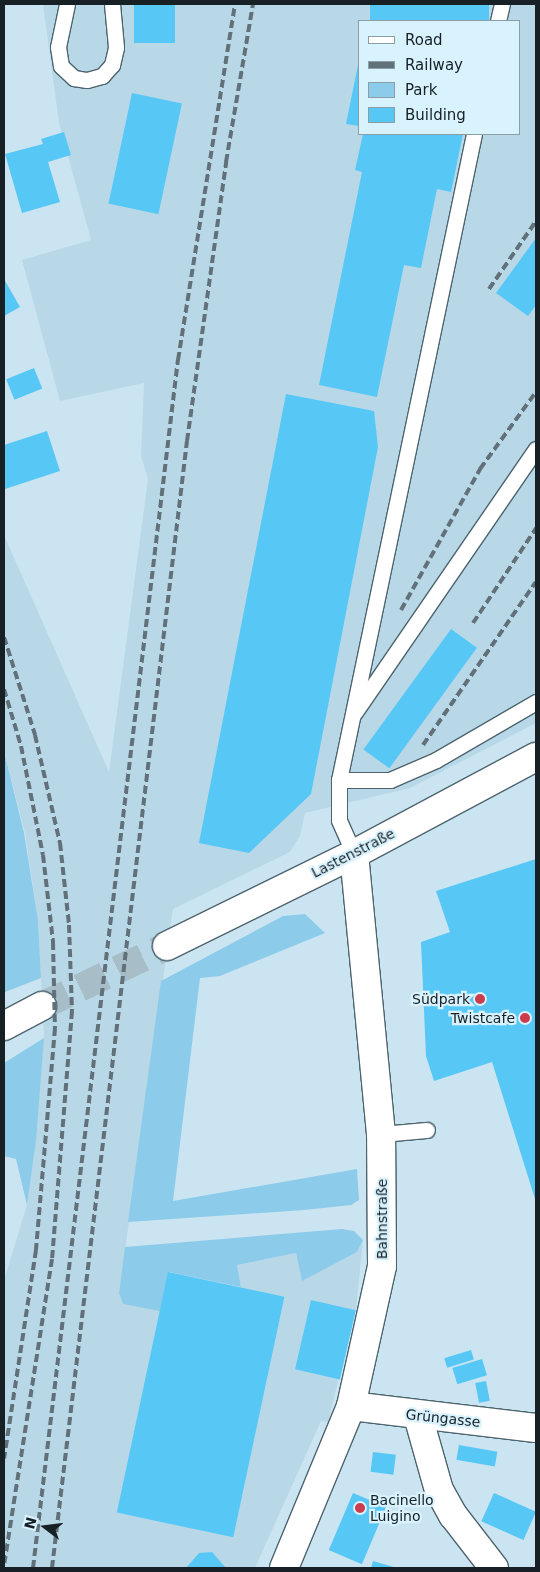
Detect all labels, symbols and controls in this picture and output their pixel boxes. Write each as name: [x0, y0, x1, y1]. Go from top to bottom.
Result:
legend: [358, 20, 520, 135]
text: Road: [405, 31, 443, 49]
text: Railway: [405, 56, 463, 74]
text: Park: [405, 81, 437, 99]
text: Building: [405, 106, 466, 124]
street label: Lastenstraße: [309, 825, 397, 881]
place label: Südpark: [412, 991, 470, 1007]
marker: Südpark: [474, 993, 486, 1005]
place label: Twistcafe: [451, 1010, 515, 1026]
marker: Twistcafe: [519, 1012, 531, 1024]
street label: Bahnstraße: [374, 1179, 390, 1259]
street label: Grüngasse: [405, 1406, 481, 1430]
place label: Bacinello Luigino: [370, 1492, 434, 1524]
north arrow: [20, 1502, 70, 1552]
marker: Bacinello Luigino: [354, 1502, 366, 1514]
text: N: [21, 1515, 40, 1531]

